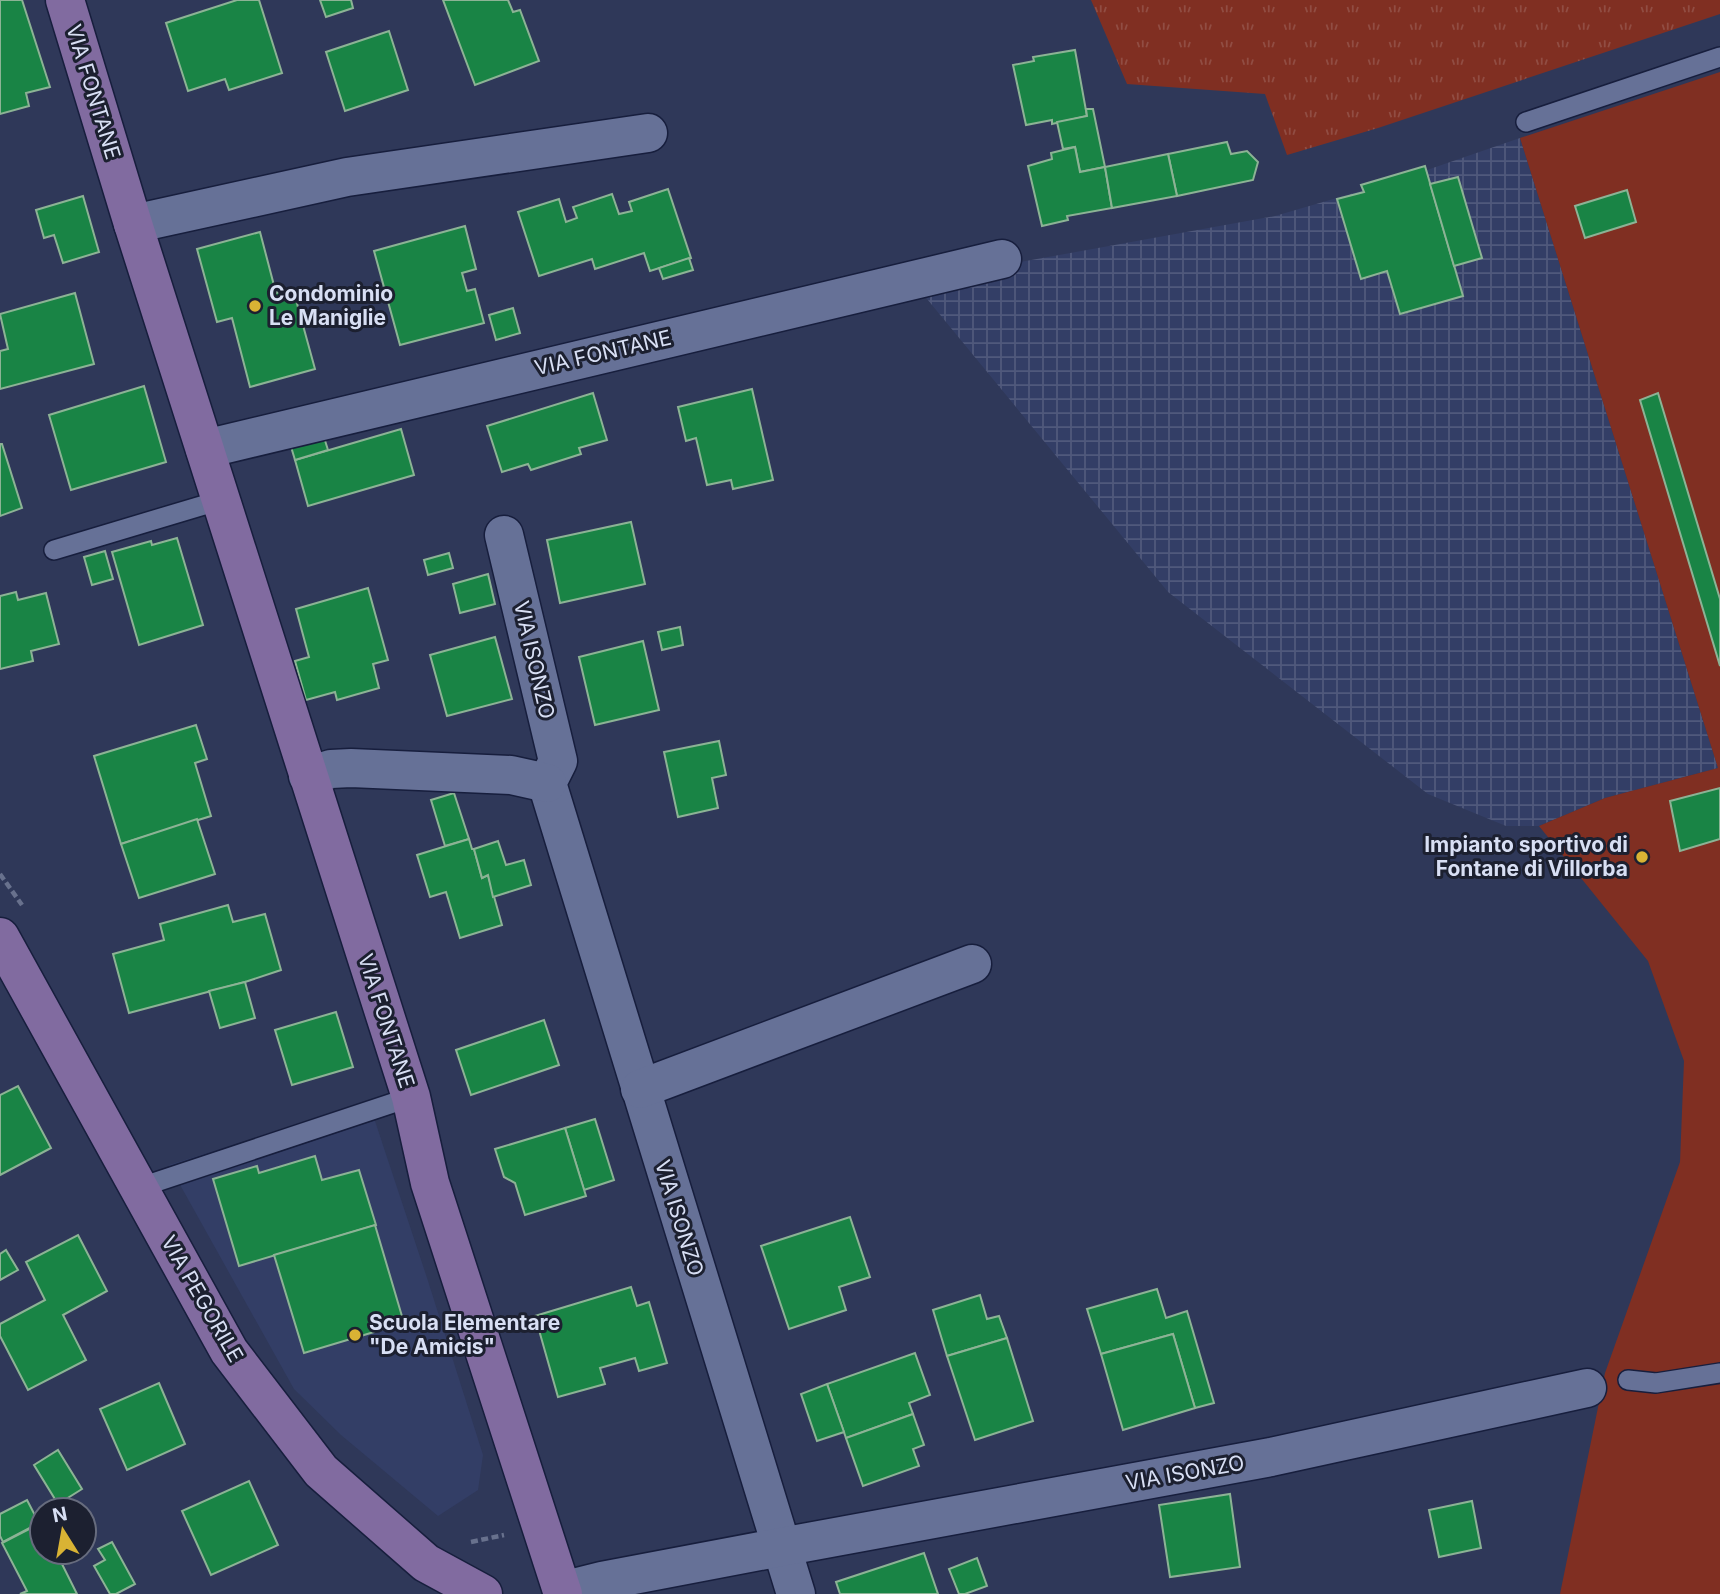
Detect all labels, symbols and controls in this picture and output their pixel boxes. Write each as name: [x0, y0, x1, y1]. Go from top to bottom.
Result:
street label: VIA FONTANE: [61, 21, 126, 162]
place label: Condominio Le Maniglie: [269, 281, 393, 330]
marker: Condominio Le Maniglie: [247, 298, 263, 314]
street label: VIA FONTANE: [532, 325, 674, 380]
street label: VIA ISONZO: [509, 599, 560, 721]
place label: Impianto sportivo di Fontane di Villorba: [1424, 832, 1628, 881]
marker: Impianto sportivo di Fontane di Villorba: [1634, 849, 1650, 865]
street label: VIA FONTANE: [353, 951, 420, 1091]
street label: VIA ISONZO: [650, 1157, 709, 1279]
street label: VIA PEGORILE: [156, 1231, 249, 1366]
place label: Scuola Elementare "De Amicis": [369, 1310, 560, 1359]
marker: Scuola Elementare "De Amicis": [347, 1327, 363, 1343]
street label: VIA ISONZO: [1124, 1450, 1246, 1495]
north arrow: [28, 1496, 98, 1566]
text: N: [51, 1502, 69, 1527]

